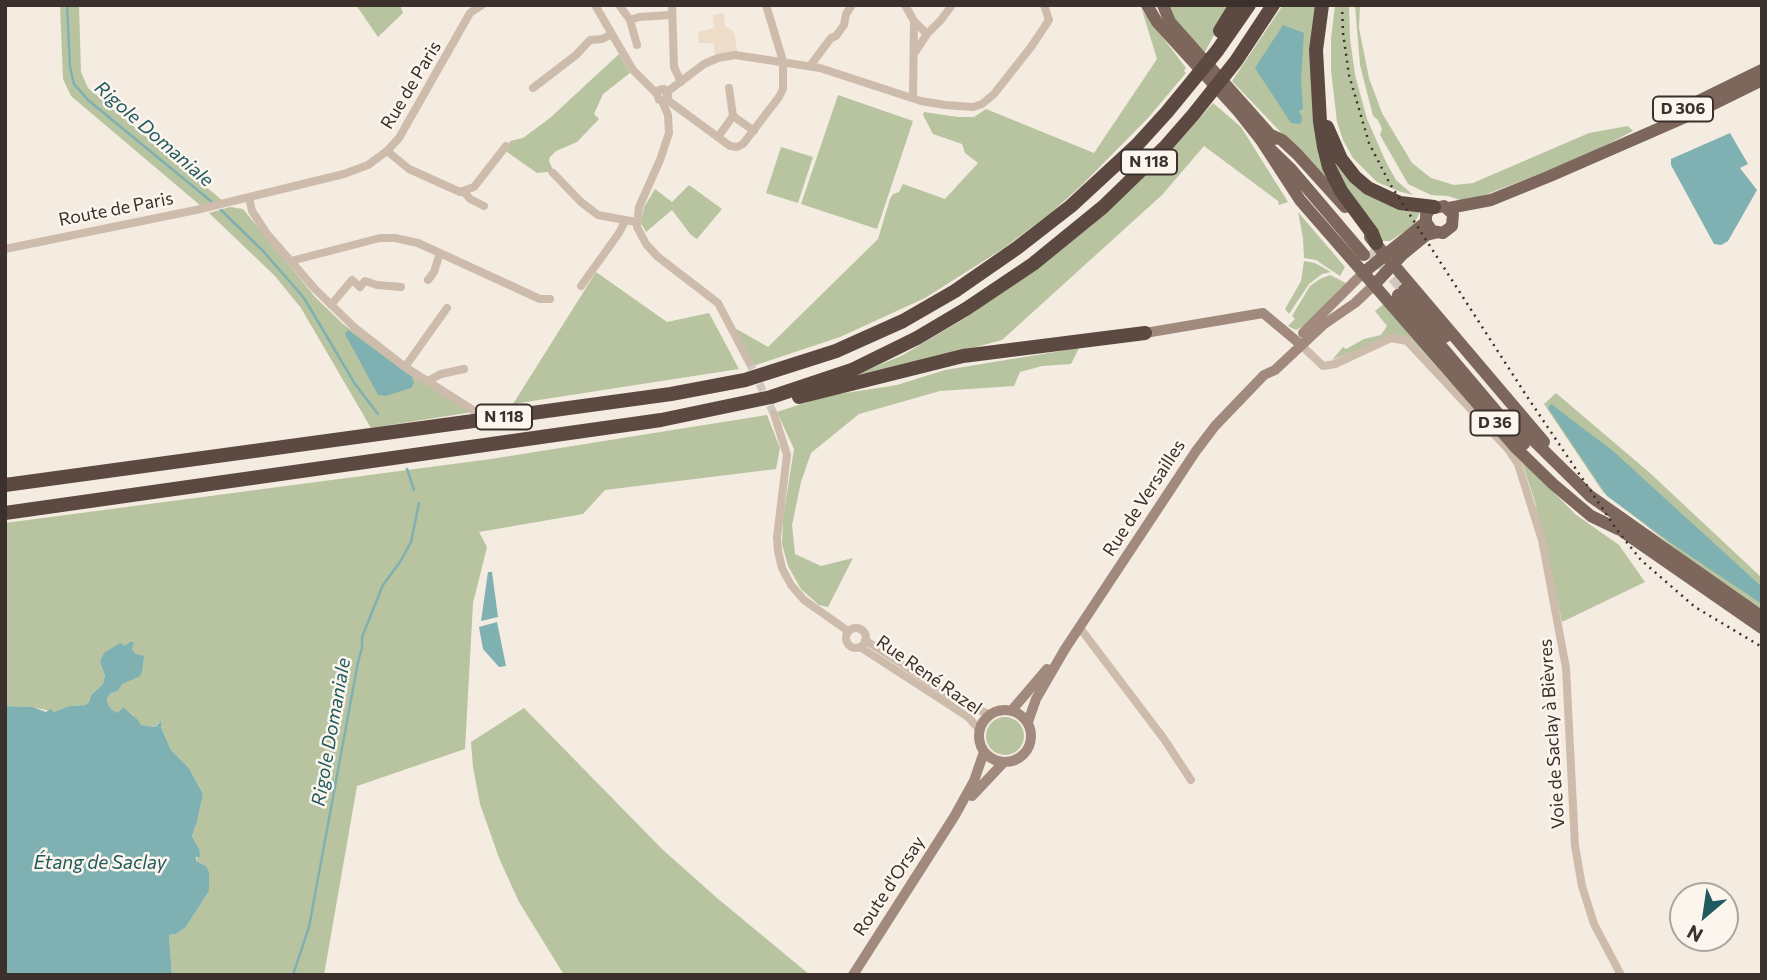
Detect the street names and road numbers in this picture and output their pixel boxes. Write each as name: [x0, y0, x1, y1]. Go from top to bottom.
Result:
street label: Rue de Paris: [376, 37, 446, 133]
road number: D 306: [1653, 96, 1713, 122]
road number: N 118: [1121, 150, 1177, 174]
street label: Route de Paris: [57, 187, 175, 231]
road number: N 118: [476, 404, 532, 430]
road number: D 36: [1470, 410, 1520, 436]
street label: Rue de Versailles: [1098, 436, 1190, 560]
street label: Rue René Razel: [872, 631, 986, 719]
street label: Voie de Saclay à Bièvres: [1535, 638, 1569, 830]
street label: Route d'Orsay: [849, 832, 929, 940]

